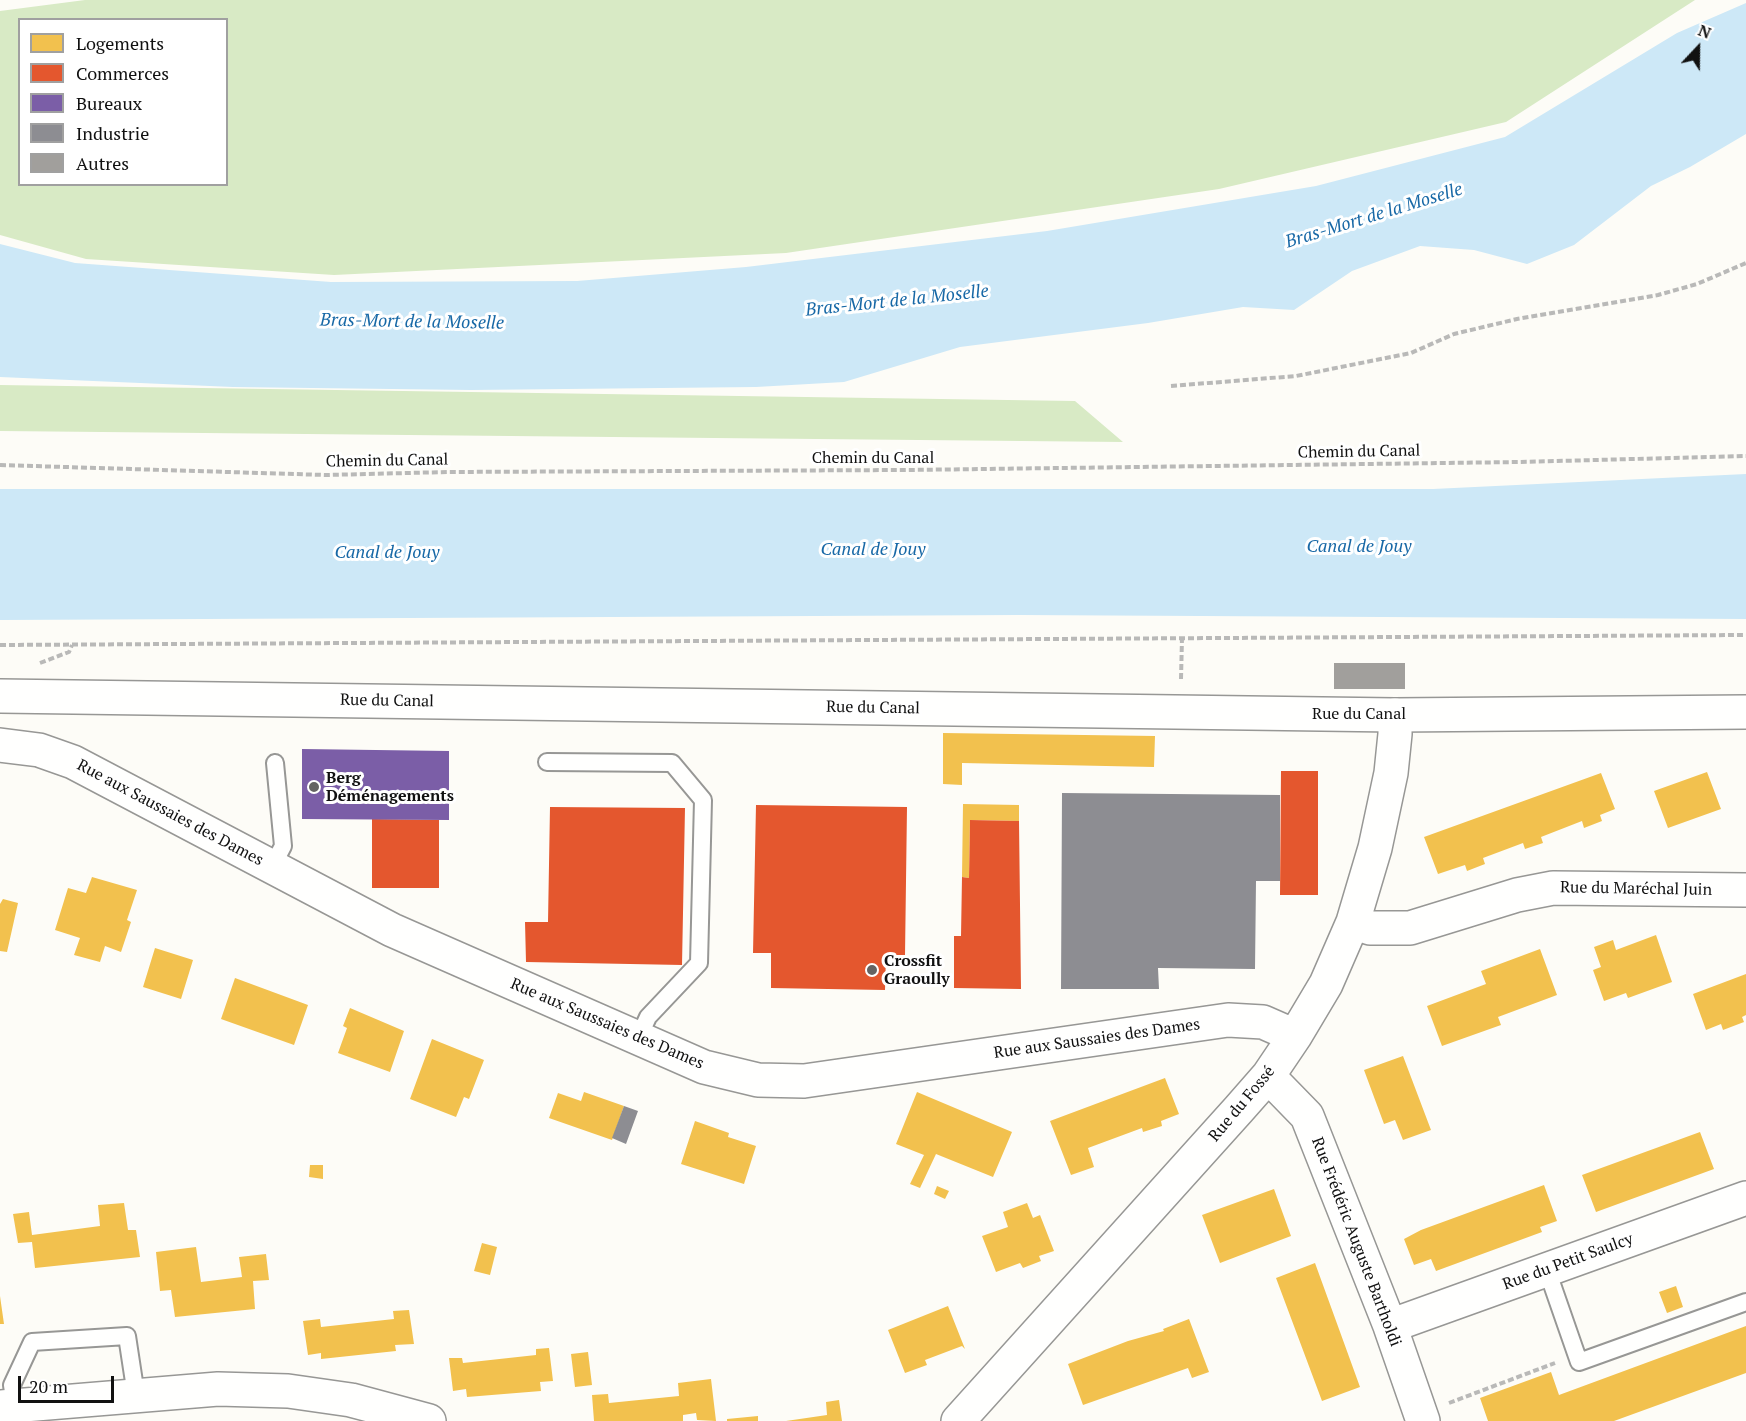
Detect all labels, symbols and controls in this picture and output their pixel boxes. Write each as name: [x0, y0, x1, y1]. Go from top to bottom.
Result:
legend: [18, 18, 228, 186]
north arrow: [1668, 18, 1728, 78]
text: N: [1695, 19, 1714, 44]
text: Logements: [76, 31, 164, 55]
text: Commerces: [76, 61, 169, 85]
text: Bureaux: [76, 91, 142, 115]
text: Industrie: [76, 121, 149, 145]
text: Autres: [76, 151, 129, 175]
water label: Bras-Mort de la Moselle: [1283, 179, 1465, 253]
water label: Bras-Mort de la Moselle: [804, 281, 990, 321]
water label: Bras-Mort de la Moselle: [320, 310, 504, 334]
street label: Chemin du Canal: [1298, 441, 1420, 463]
street label: Chemin du Canal: [812, 448, 934, 468]
street label: Chemin du Canal: [326, 450, 448, 472]
water label: Canal de Jouy: [1307, 536, 1411, 558]
water label: Canal de Jouy: [821, 539, 925, 561]
water label: Canal de Jouy: [335, 542, 439, 564]
street label: Rue du Canal: [340, 691, 434, 711]
street label: Rue du Canal: [826, 698, 920, 718]
street label: Rue du Canal: [1312, 704, 1406, 724]
street label: Rue aux Saussaies des Dames: [74, 756, 266, 870]
place label: Berg Déménagements: [326, 768, 454, 806]
marker: Berg Déménagements: [307, 780, 321, 794]
street label: Rue du Maréchal Juin: [1560, 878, 1712, 900]
place label: Crossfit Graoully: [884, 951, 950, 989]
marker: Crossfit Graoully: [865, 963, 879, 977]
street label: Rue aux Saussaies des Dames: [507, 974, 707, 1074]
street label: Rue aux Saussaies des Dames: [993, 1015, 1201, 1063]
street label: Rue du Fossé: [1205, 1062, 1279, 1146]
street label: Rue Frédéric Auguste Bartholdi: [1307, 1135, 1405, 1349]
street label: Rue du Petit Saulcy: [1500, 1230, 1636, 1294]
scale bar: [21, 1364, 117, 1402]
text: 20 m: [29, 1374, 68, 1398]

